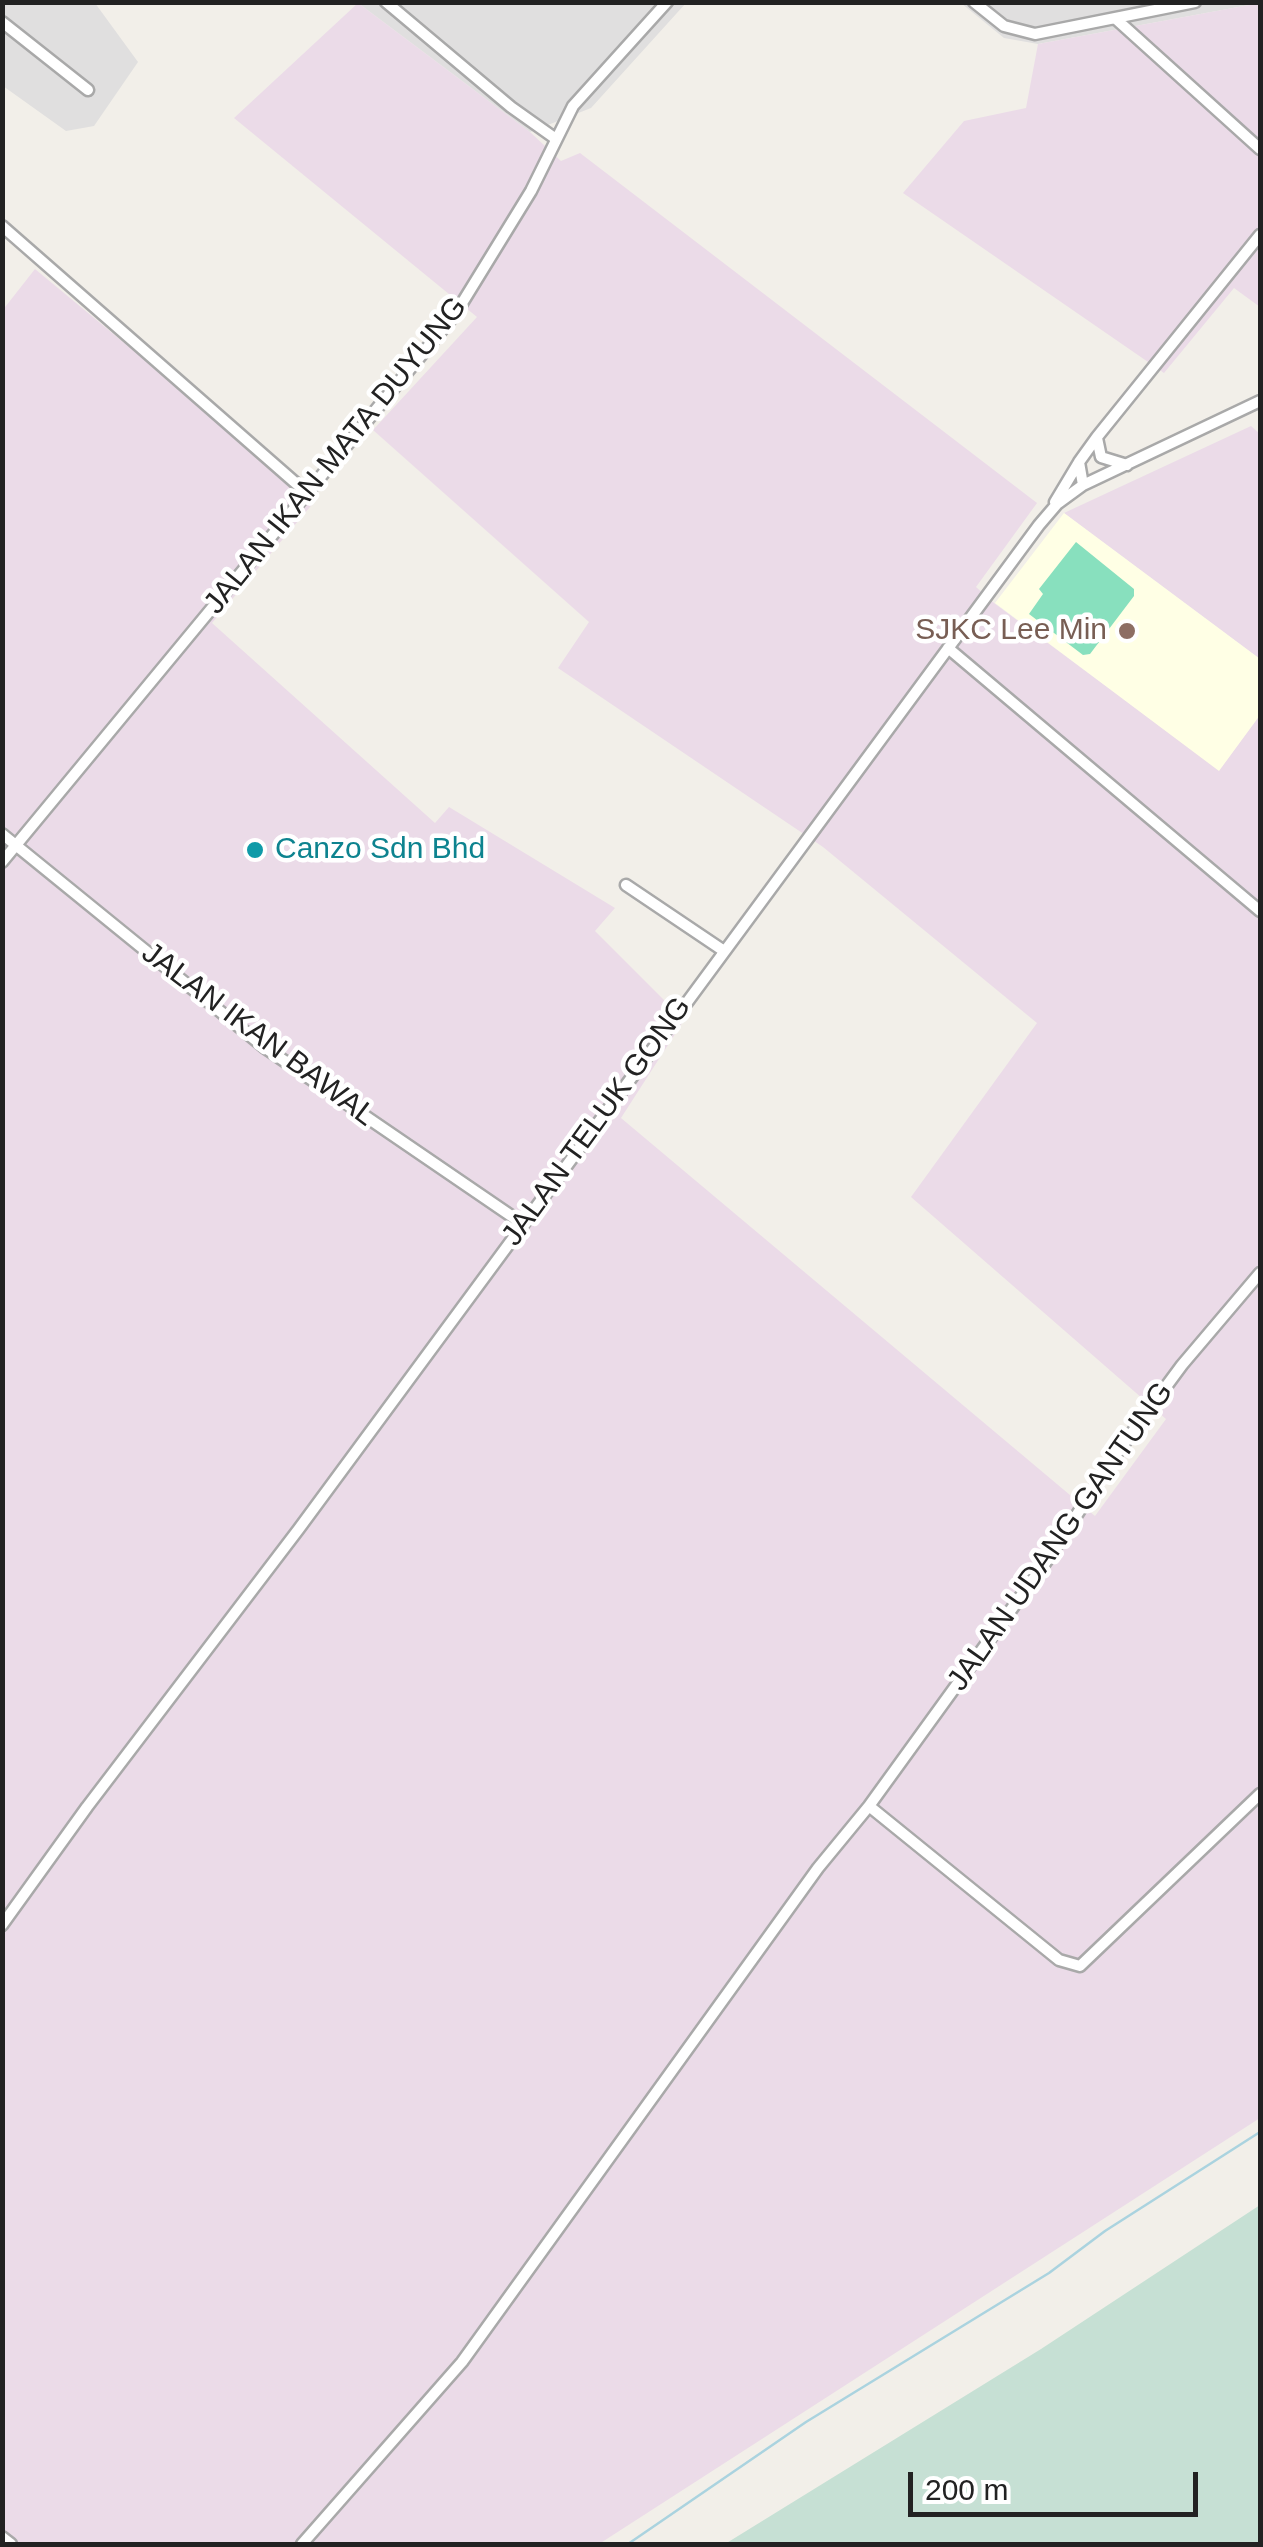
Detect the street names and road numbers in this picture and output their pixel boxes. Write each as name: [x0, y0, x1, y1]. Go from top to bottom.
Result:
street label: JALAN IKAN MATA DUYUNG: [197, 290, 475, 622]
street label: JALAN IKAN BAWAL: [134, 936, 382, 1134]
street label: JALAN TELUK GONG: [495, 991, 699, 1253]
street label: JALAN UDANG GANTUNG: [941, 1376, 1181, 1698]

